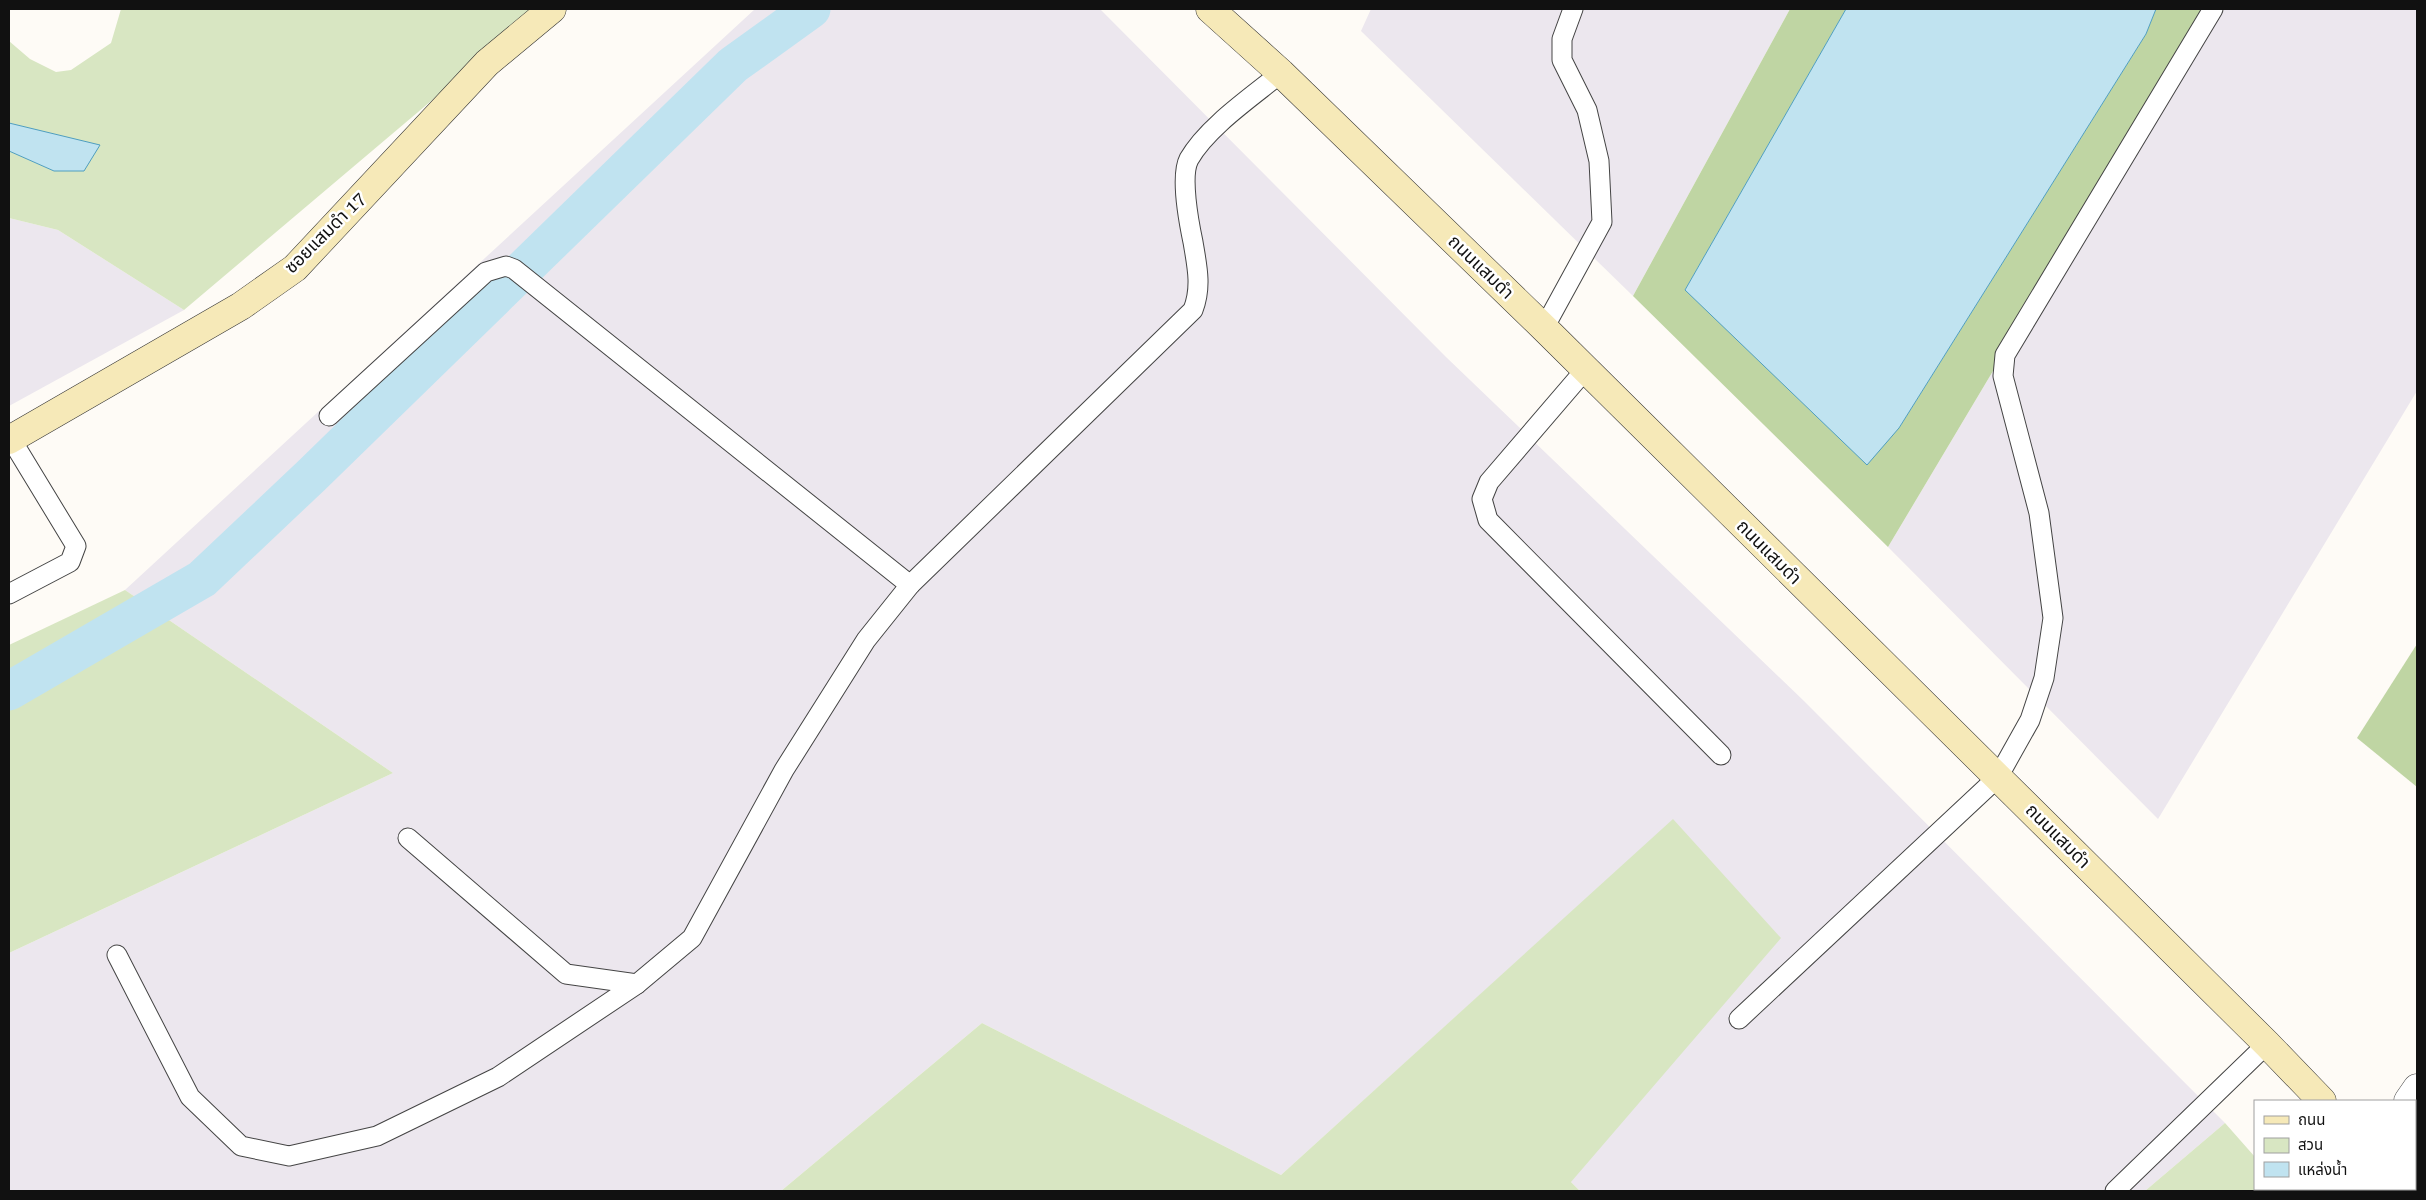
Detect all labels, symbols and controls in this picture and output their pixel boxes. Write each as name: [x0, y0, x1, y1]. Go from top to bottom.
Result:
street label: ซอยแสมดำ 17: [280, 188, 369, 277]
street label: ถนนแสมดำ: [1444, 230, 1518, 303]
street label: ถนนแสมดำ: [1733, 515, 1806, 588]
street label: ถนนแสมดำ: [2022, 799, 2095, 872]
legend: [2254, 1100, 2416, 1190]
text: ถนน: [2298, 1111, 2325, 1129]
text: สวน: [2298, 1136, 2323, 1154]
text: แหล่งน้ำ: [2298, 1159, 2347, 1179]

